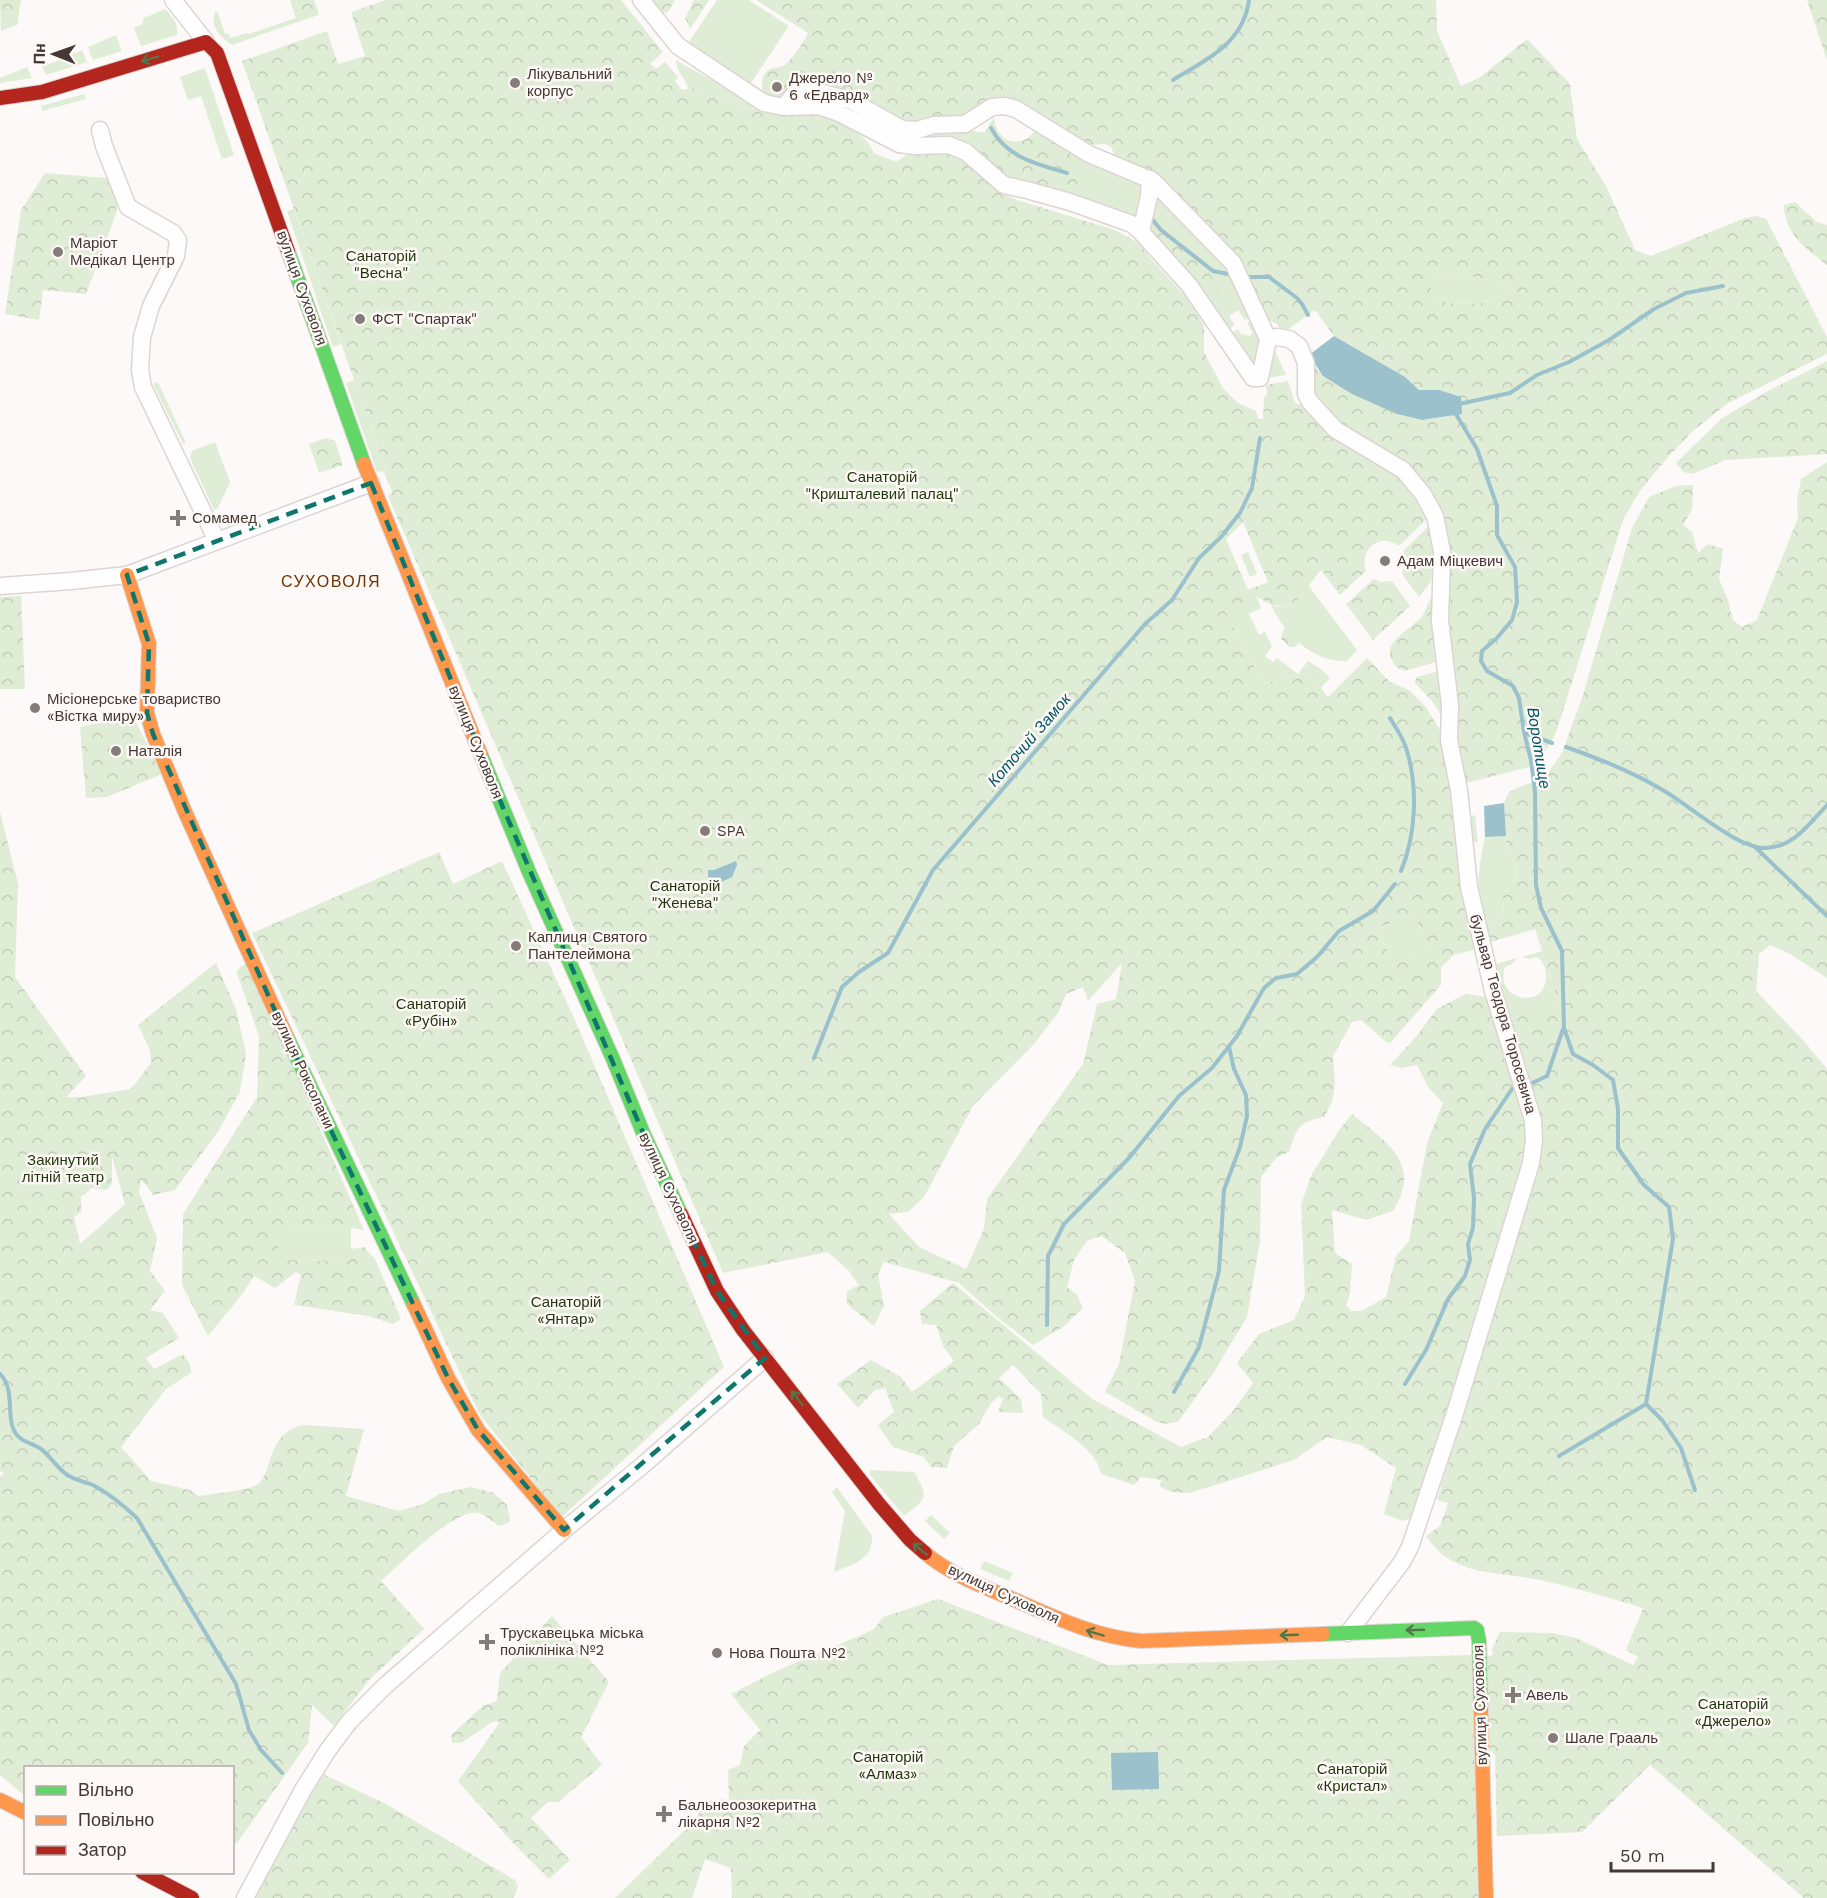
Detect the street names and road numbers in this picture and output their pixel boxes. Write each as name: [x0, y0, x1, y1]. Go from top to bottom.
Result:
street label: вулиця Суховоля: [273, 228, 331, 348]
street label: вулиця Суховоля: [445, 683, 507, 801]
street label: бульвар Теодора Торосевича: [1466, 912, 1540, 1116]
street label: вулиця Роксолани: [268, 1008, 338, 1132]
street label: вулиця Суховоля: [635, 1130, 703, 1246]
street label: вулиця Суховоля: [946, 1560, 1062, 1628]
street label: вулиця Суховоля: [1469, 1644, 1491, 1766]

